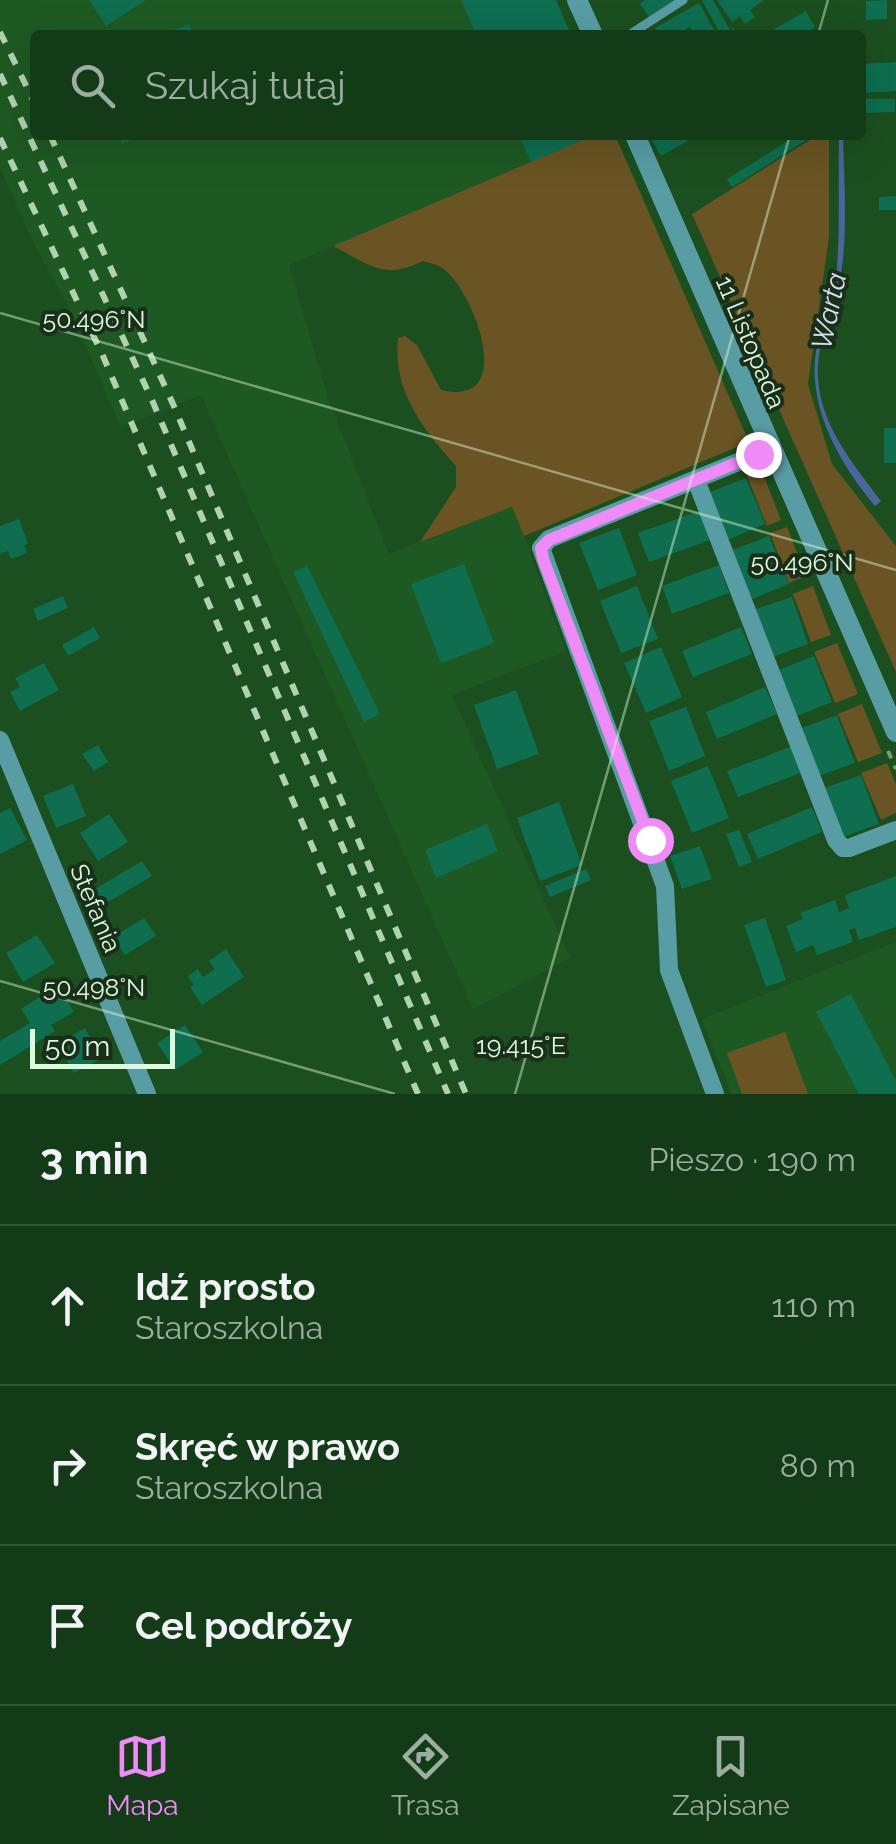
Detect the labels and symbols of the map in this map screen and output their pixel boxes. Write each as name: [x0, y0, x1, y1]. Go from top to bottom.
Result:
water label: Warta: [805, 269, 853, 353]
street label: 11 Listopada: [710, 271, 792, 413]
text: 50.496°N: [43, 304, 145, 334]
route end: [736, 432, 782, 478]
text: 50.496°N: [751, 547, 853, 577]
route start: [628, 818, 674, 864]
street label: Stefania: [64, 859, 128, 957]
text: 50.498°N: [43, 972, 145, 1002]
scale bar: [30, 1024, 175, 1068]
text: 19.415°E: [476, 1030, 566, 1060]

